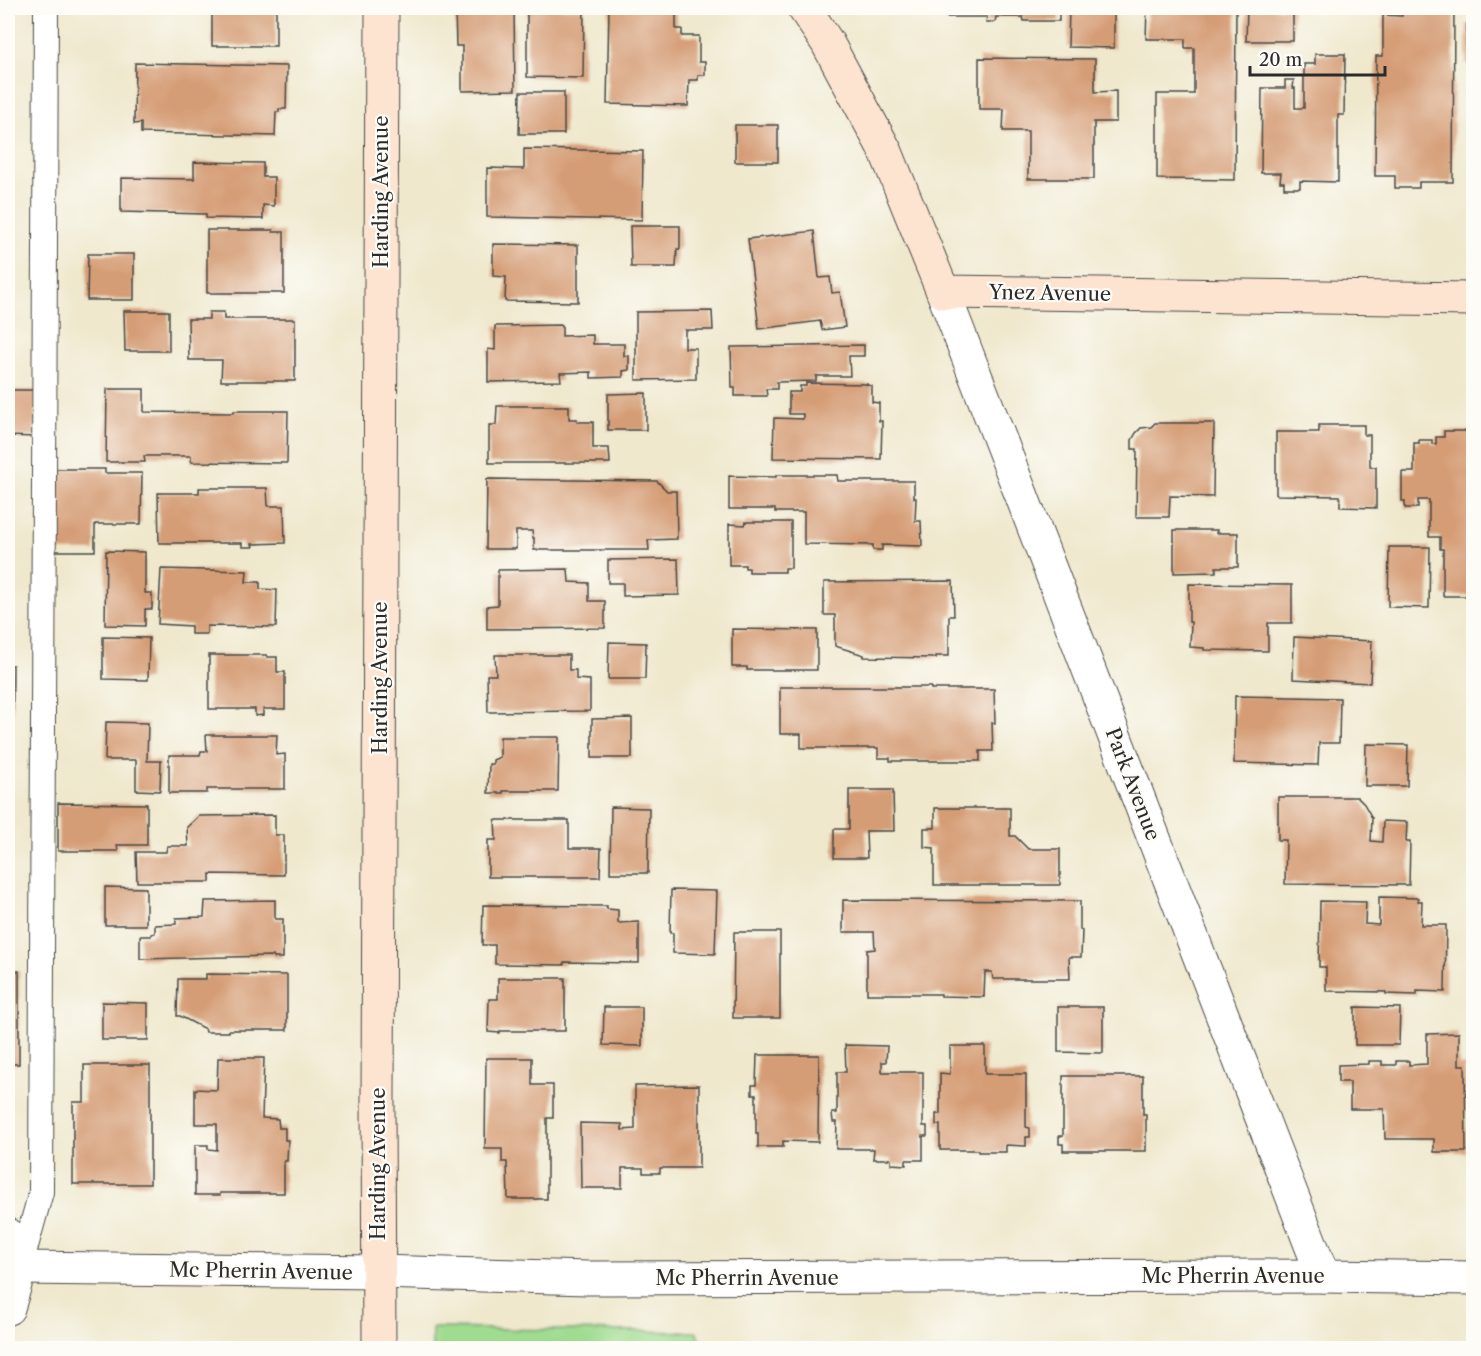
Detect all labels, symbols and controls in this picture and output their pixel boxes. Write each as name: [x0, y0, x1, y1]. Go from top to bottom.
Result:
scale bar: [1250, 39, 1385, 77]
text: 20 m: [1259, 49, 1303, 71]
street label: Harding Avenue: [369, 116, 393, 268]
street label: Ynez Avenue: [988, 280, 1111, 306]
street label: Harding Avenue: [368, 602, 392, 754]
street label: Park Avenue: [1101, 724, 1165, 844]
street label: Harding Avenue: [366, 1088, 390, 1240]
street label: Mc Pherrin Avenue: [169, 1257, 353, 1285]
street label: Mc Pherrin Avenue: [1141, 1264, 1325, 1288]
street label: Mc Pherrin Avenue: [655, 1266, 839, 1290]

